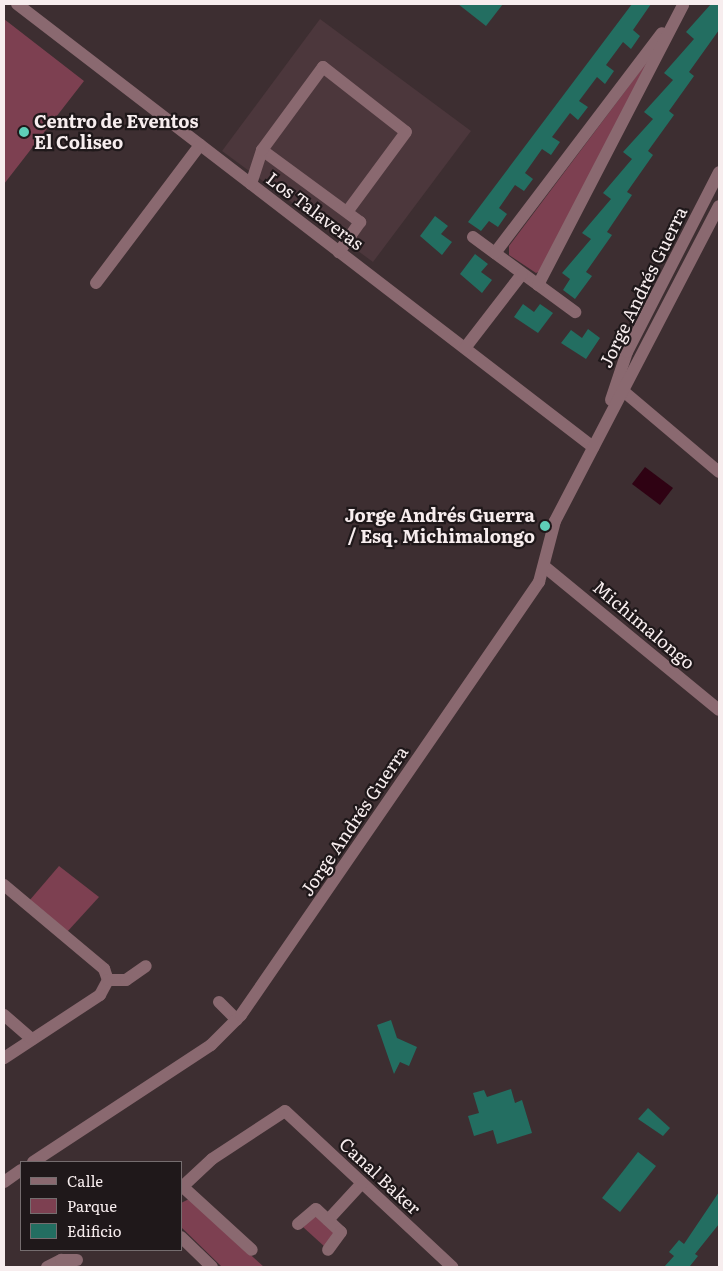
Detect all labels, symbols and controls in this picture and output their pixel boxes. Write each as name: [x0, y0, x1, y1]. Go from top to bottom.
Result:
place label: Centro de Eventos El Coliseo: [34, 111, 198, 154]
marker: Centro de Eventos El Coliseo: [18, 126, 30, 138]
street label: Los Talaveras: [262, 168, 368, 254]
street label: Jorge Andrés Guerra: [595, 203, 691, 371]
place label: Jorge Andrés Guerra / Esq. Michimalongo: [345, 505, 535, 548]
marker: Jorge Andrés Guerra / Esq. Michimalongo: [539, 520, 551, 532]
street label: Michimalongo: [589, 576, 699, 674]
street label: Jorge Andrés Guerra: [296, 742, 412, 900]
street label: Canal Baker: [335, 1133, 425, 1219]
legend: [20, 1161, 182, 1251]
text: Calle: [67, 1169, 103, 1192]
text: Parque: [67, 1194, 117, 1217]
text: Edificio: [67, 1219, 122, 1242]

